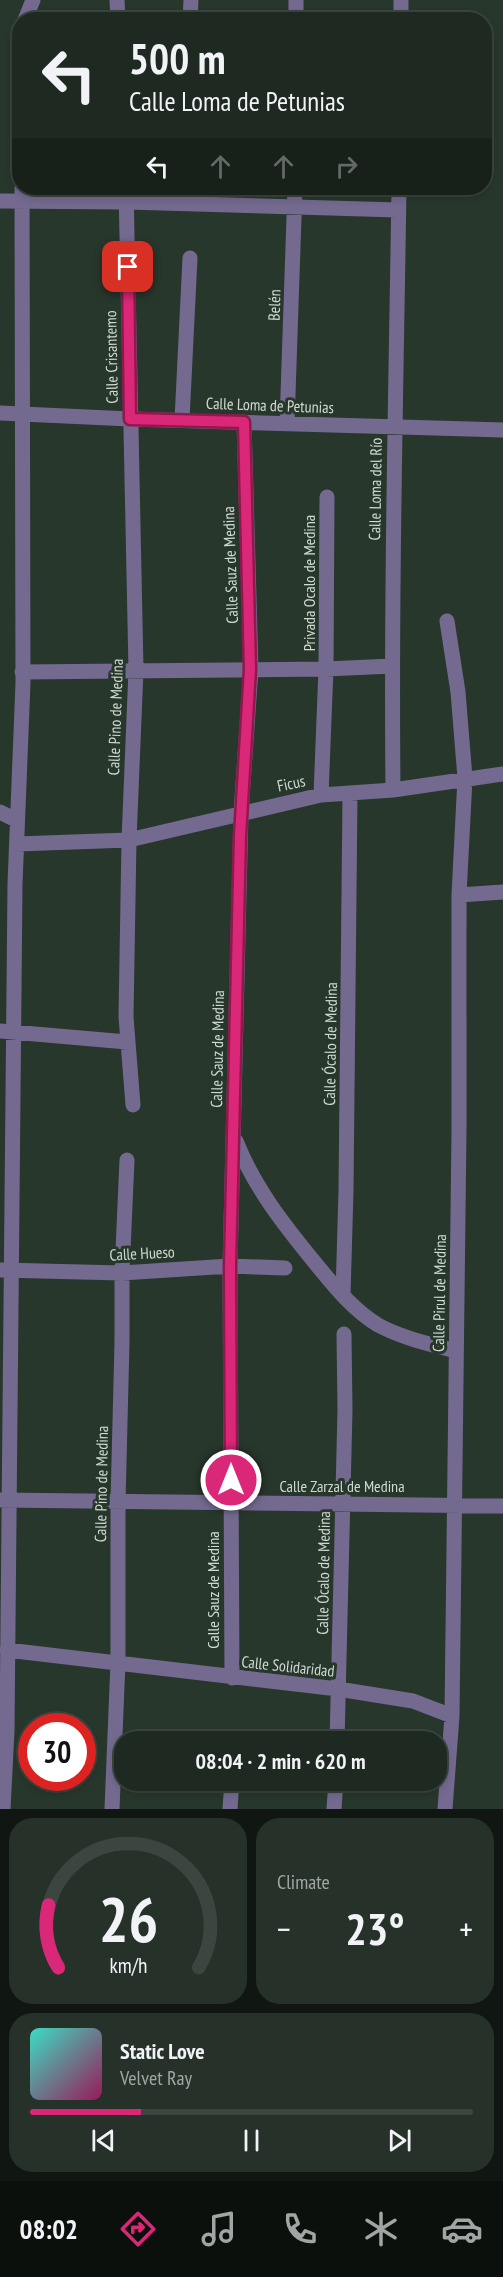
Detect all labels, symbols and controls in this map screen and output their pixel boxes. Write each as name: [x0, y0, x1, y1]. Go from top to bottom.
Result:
text: 500 m: [129, 31, 226, 86]
icon: left: [30, 36, 108, 114]
text: Calle Loma de Petunias: [129, 84, 345, 118]
icon: left: [141, 150, 174, 183]
icon: ahead: [204, 150, 237, 183]
icon: ahead: [267, 150, 300, 183]
icon: right: [330, 150, 363, 183]
pin: [102, 241, 153, 292]
icon: arrive: [111, 250, 144, 283]
street label: Belén: [263, 289, 285, 321]
street label: Calle Crisantemo: [100, 310, 122, 404]
street label: Calle Loma de Petunias: [206, 393, 334, 417]
street label: Calle Loma del Río: [364, 437, 386, 541]
street label: Calle Sauz de Medina: [218, 506, 242, 624]
street label: Privada Ocalo de Medina: [299, 515, 319, 651]
street label: Calle Pino de Medina: [103, 658, 127, 776]
street label: Ficus: [275, 770, 307, 796]
street label: Calle Ócalo de Medina: [319, 982, 341, 1106]
street label: Calle Sauz de Medina: [206, 990, 228, 1108]
street label: Calle Pirul de Medina: [428, 1234, 450, 1352]
street label: Calle Hueso: [109, 1241, 175, 1265]
street label: Calle Pino de Medina: [90, 1426, 112, 1542]
position arrow: [199, 1448, 263, 1512]
street label: Calle Zarzal de Medina: [279, 1476, 405, 1496]
street label: Calle Ócalo de Medina: [312, 1511, 334, 1635]
street label: Calle Sauz de Medina: [203, 1531, 223, 1649]
street label: Calle Solidaridad: [241, 1651, 336, 1681]
speed limit sign: 30: [18, 1713, 96, 1791]
text: 08:04 · 2 min · 620 m: [195, 1747, 366, 1775]
text: Climate: [277, 1869, 330, 1895]
text: 26: [98, 1878, 158, 1959]
text: 23°: [345, 1899, 405, 1957]
text: −: [277, 1907, 291, 1950]
text: +: [459, 1907, 473, 1950]
text: km/h: [109, 1951, 147, 1979]
text: Static Love: [120, 2037, 205, 2065]
text: Velvet Ray: [120, 2065, 192, 2091]
icon: previous: [87, 2124, 120, 2157]
icon: pause: [235, 2124, 268, 2157]
icon: next: [383, 2124, 416, 2157]
icon: directions: [117, 2208, 159, 2250]
icon: music: [198, 2208, 240, 2250]
icon: phone: [279, 2208, 321, 2250]
icon: climate: [360, 2208, 402, 2250]
icon: car: [441, 2208, 483, 2250]
text: 08:02: [20, 2212, 78, 2246]

